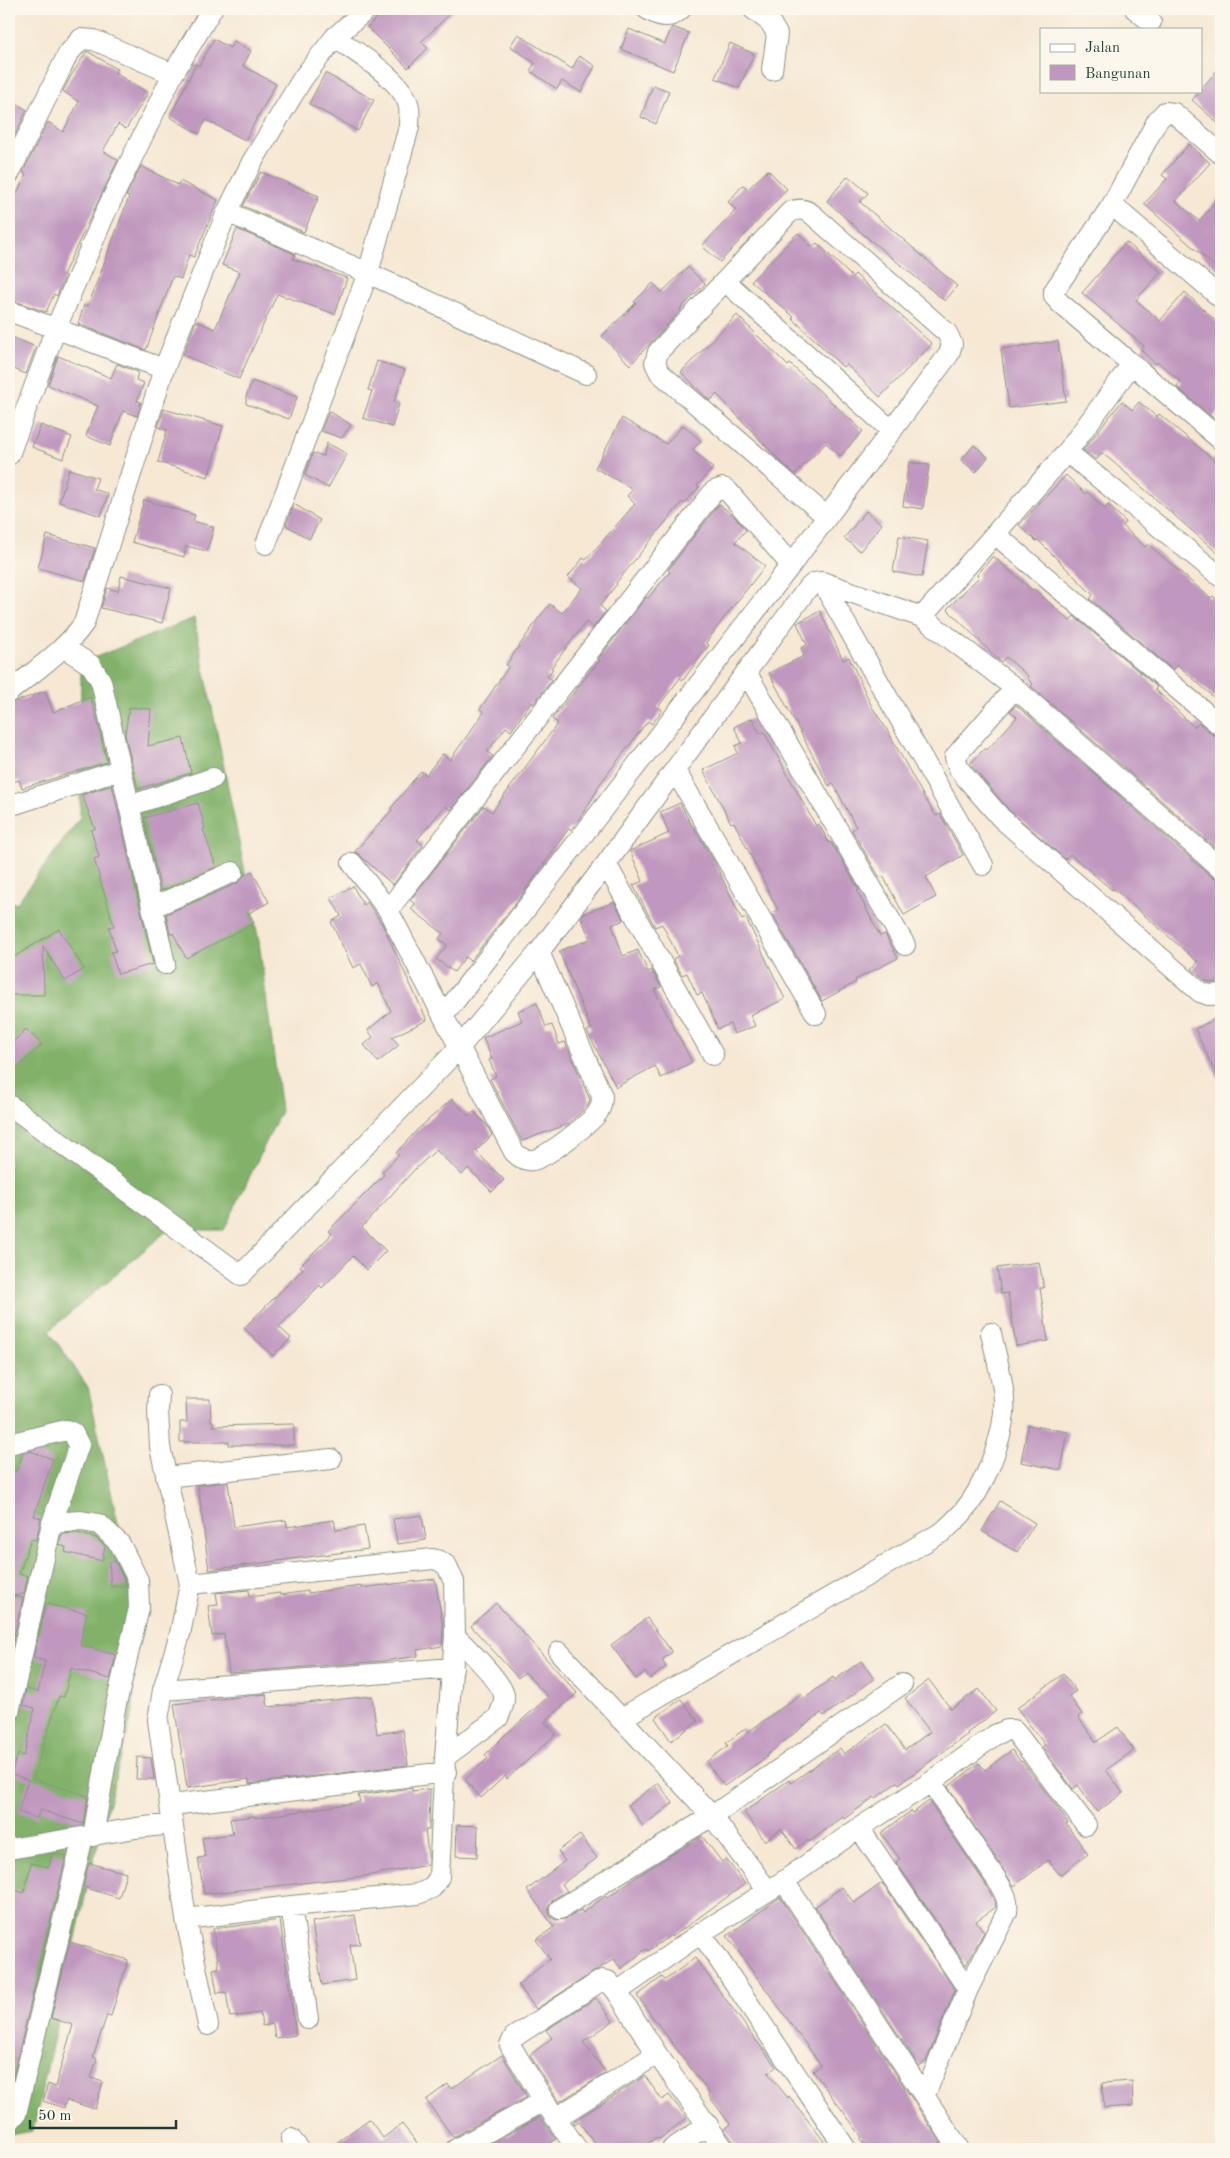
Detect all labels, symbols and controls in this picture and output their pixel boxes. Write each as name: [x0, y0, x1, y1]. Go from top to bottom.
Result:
legend: [1040, 28, 1202, 92]
text: Jalan: [1085, 41, 1120, 56]
text: Bangunan: [1085, 67, 1151, 82]
scale bar: [30, 2098, 176, 2130]
text: 50 m: [38, 2109, 72, 2124]

